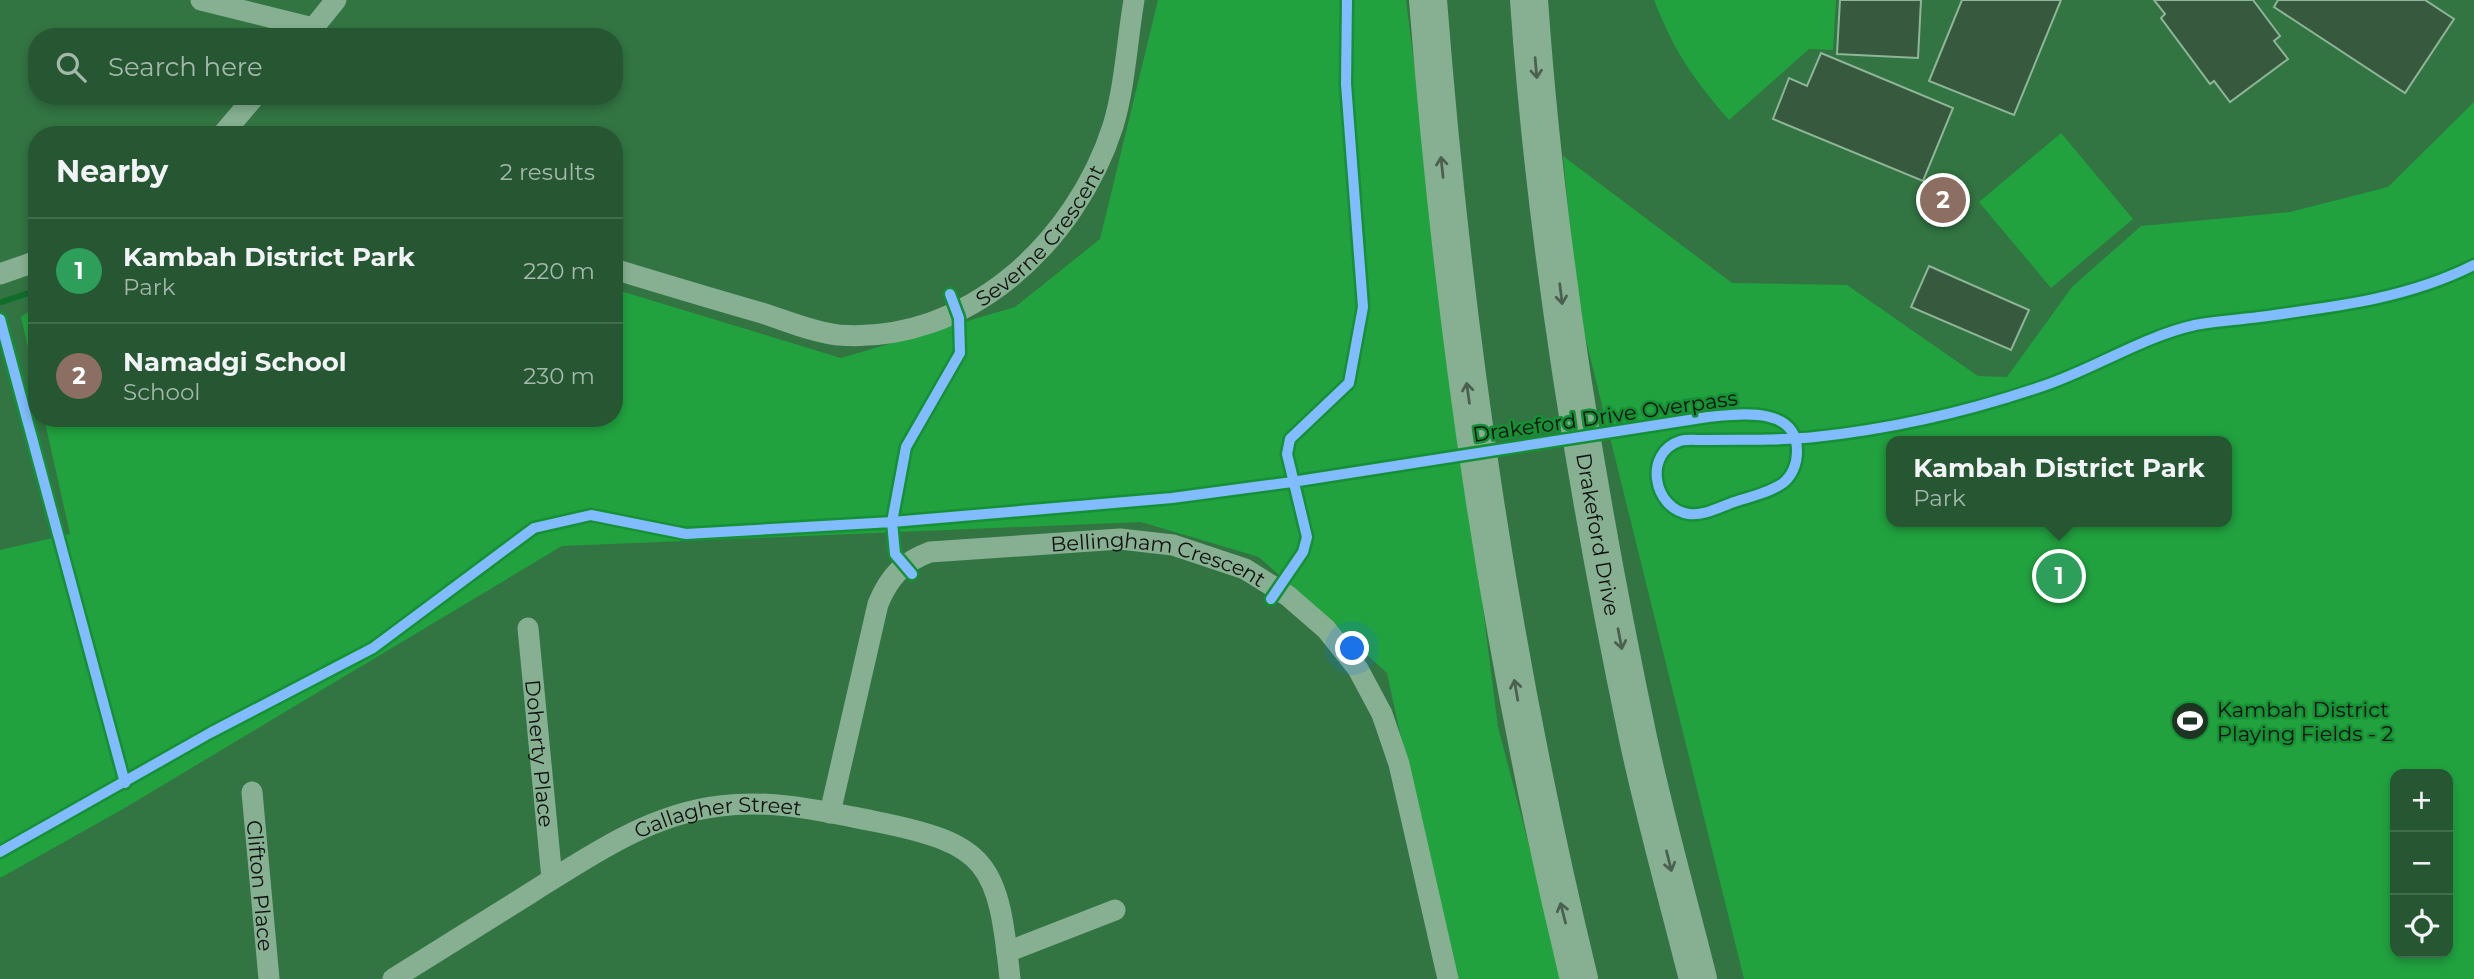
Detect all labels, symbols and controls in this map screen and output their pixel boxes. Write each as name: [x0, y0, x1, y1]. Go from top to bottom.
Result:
search box: [28, 28, 623, 105]
icon: search: [52, 48, 90, 86]
text: Search here: [108, 51, 263, 83]
one-way arrow: [1529, 56, 1542, 79]
text: Nearby: [56, 153, 168, 190]
one-way arrow: [1435, 156, 1448, 179]
text: 2 results: [500, 158, 595, 186]
street label: Severne Crescent: [971, 160, 1108, 311]
pin: 2: [1920, 174, 1966, 226]
text: Kambah District Park: [123, 241, 415, 273]
text: 1: [74, 257, 84, 285]
text: 220 m: [523, 257, 595, 285]
text: Park: [123, 273, 176, 301]
one-way arrow: [1555, 282, 1568, 305]
text: Namadgi School: [123, 346, 347, 378]
text: 2: [72, 362, 86, 390]
text: 230 m: [523, 362, 595, 390]
text: School: [123, 378, 201, 406]
one-way arrow: [1461, 382, 1474, 405]
street label: Drakeford Drive Overpass: [1471, 385, 1739, 447]
popup: [1886, 436, 2232, 527]
street label: Drakeford Drive: [1572, 451, 1626, 618]
text: Kambah District Park: [1913, 452, 2205, 484]
text: Park: [1913, 484, 1966, 512]
street label: Bellingham Crescent: [1050, 526, 1271, 592]
pin: 1: [2036, 550, 2082, 602]
one-way arrow: [1613, 627, 1627, 650]
your location: [1335, 631, 1369, 665]
street label: Doherty Place: [520, 678, 559, 828]
one-way arrow: [1509, 679, 1522, 702]
place label: Kambah District Playing Fields - 2: [2217, 697, 2394, 746]
sports icon: Kambah District Playing Fields - 2: [2169, 700, 2211, 742]
map controls: [2390, 769, 2453, 958]
button: +: [2390, 769, 2453, 832]
street label: Gallagher Street: [630, 791, 803, 843]
street label: Clifton Place: [242, 819, 279, 952]
button: −: [2390, 832, 2453, 895]
one-way arrow: [1663, 849, 1676, 872]
button: locate: [2390, 895, 2453, 958]
one-way arrow: [1556, 902, 1569, 925]

